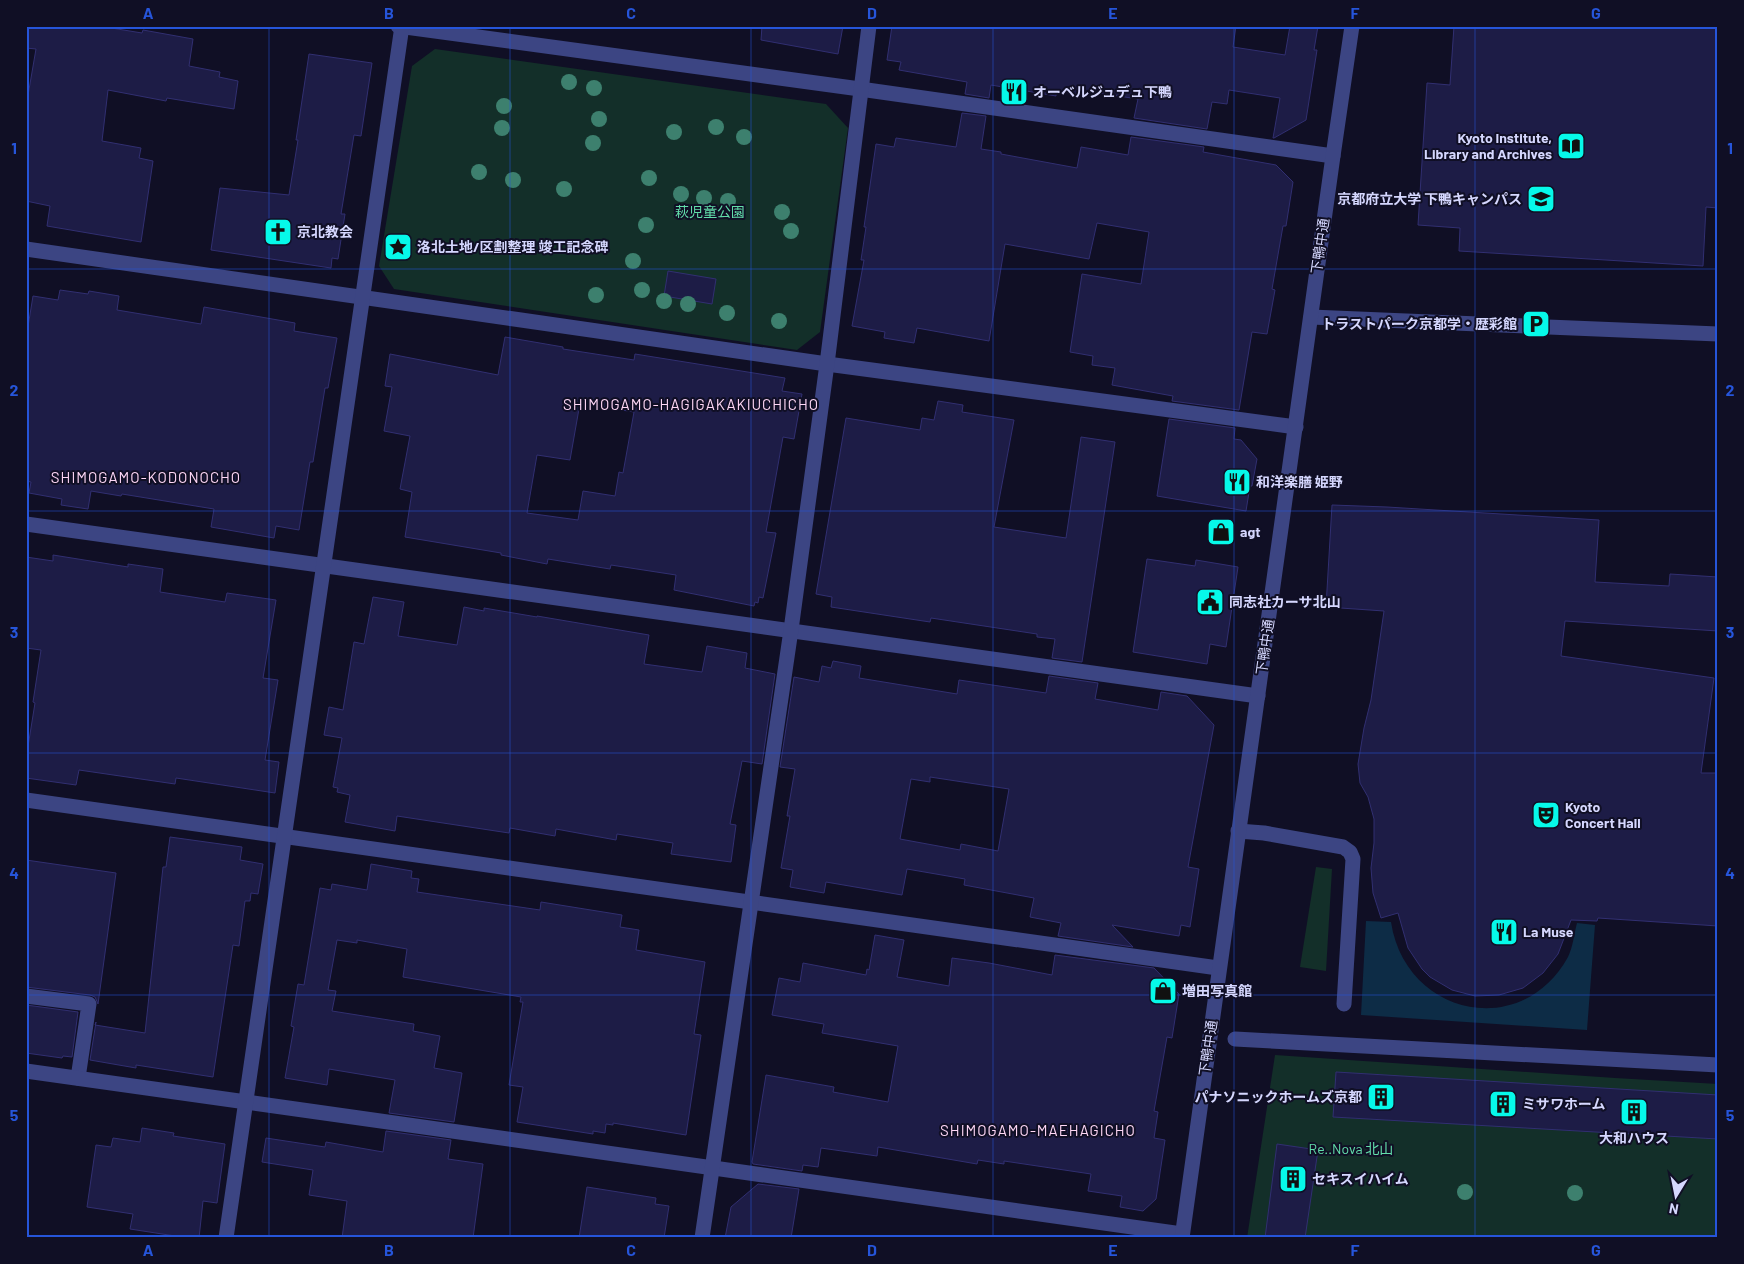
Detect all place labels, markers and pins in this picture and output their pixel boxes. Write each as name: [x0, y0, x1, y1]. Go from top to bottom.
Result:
restaurant icon: オーベルジュデュ下鴨: [999, 77, 1029, 107]
place label: オーベルジュデュ下鴨: [1033, 83, 1172, 100]
place label: Kyoto Institute, Library and Archives: [1424, 129, 1552, 162]
library icon: Kyoto Institute, Library and Archives: [1556, 131, 1586, 161]
school or university icon: 京都府立大学 下鴨キャンパス: [1526, 184, 1556, 214]
place label: 京都府立大学 下鴨キャンパス: [1337, 190, 1522, 207]
church icon: 京北教会: [263, 217, 293, 247]
place label: 京北教会: [297, 223, 353, 240]
place icon: 洛北土地/区劃整理 竣工記念碑: [383, 232, 413, 262]
place label: 洛北土地/区劃整理 竣工記念碑: [417, 238, 608, 255]
parking icon: トラストパーク京都学・歴彩館: [1521, 309, 1551, 339]
place label: トラストパーク京都学・歴彩館: [1321, 315, 1517, 332]
restaurant icon: 和洋楽膳 姫野: [1222, 467, 1252, 497]
place label: 和洋楽膳 姫野: [1256, 473, 1343, 490]
shop icon: agt: [1206, 517, 1236, 547]
place label: agt: [1240, 523, 1261, 540]
public building icon: 同志社カーサ北山: [1195, 587, 1225, 617]
place label: 同志社カーサ北山: [1229, 593, 1341, 610]
place label: Kyoto Concert Hall: [1565, 798, 1641, 831]
theatre icon: Kyoto Concert Hall: [1531, 800, 1561, 830]
restaurant icon: La Muse: [1489, 917, 1519, 947]
place label: La Muse: [1523, 923, 1574, 940]
shop icon: 増田写真館: [1148, 976, 1178, 1006]
place label: 増田写真館: [1182, 982, 1252, 999]
building icon: パナソニックホームズ京都: [1366, 1082, 1396, 1112]
place label: パナソニックホームズ京都: [1194, 1088, 1362, 1105]
building icon: ミサワホーム: [1488, 1089, 1518, 1119]
place label: ミサワホーム: [1522, 1095, 1606, 1112]
building icon: 大和ハウス: [1619, 1097, 1649, 1127]
place label: 大和ハウス: [1599, 1129, 1669, 1146]
building icon: セキスイハイム: [1278, 1164, 1308, 1194]
place label: セキスイハイム: [1312, 1170, 1409, 1187]

